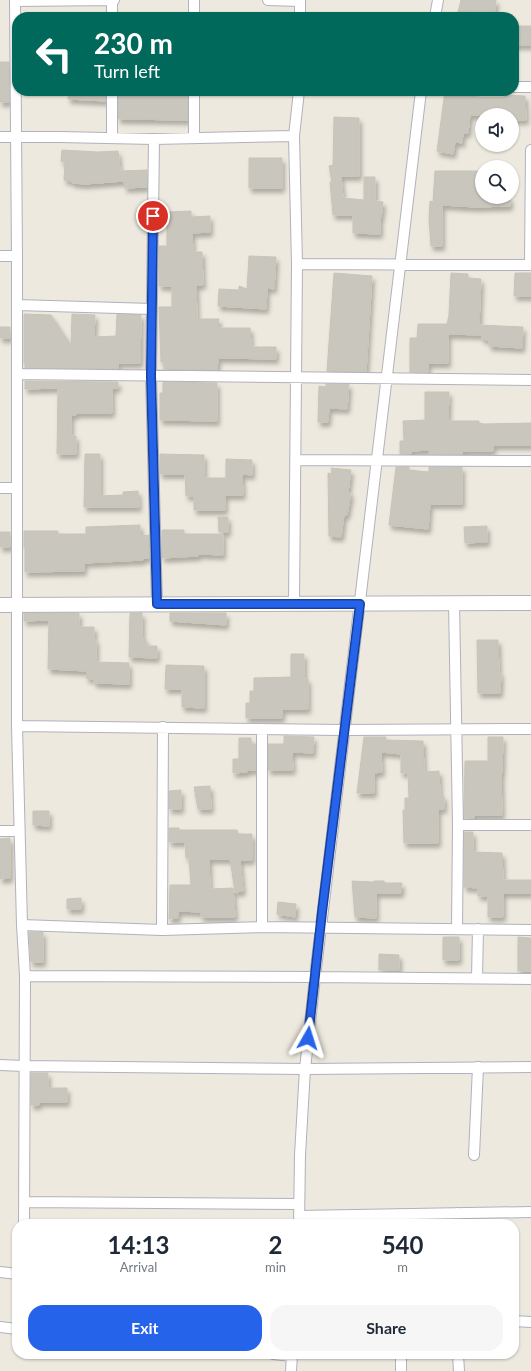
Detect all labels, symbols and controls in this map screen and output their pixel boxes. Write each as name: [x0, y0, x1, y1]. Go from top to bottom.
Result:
text: 230 m: [94, 26, 173, 60]
icon: left: [28, 28, 80, 80]
text: Turn left: [94, 60, 160, 82]
map controls: [475, 108, 519, 204]
button: sound: [475, 108, 519, 152]
button: search: [475, 160, 519, 204]
pin: [136, 199, 170, 233]
icon: arrive: [142, 205, 164, 227]
position arrow: [287, 1017, 329, 1059]
text: 14:13: [108, 1230, 169, 1259]
text: 2: [269, 1230, 283, 1259]
text: 540: [382, 1230, 423, 1259]
text: Arrival: [120, 1259, 157, 1275]
text: min: [265, 1259, 286, 1275]
text: m: [397, 1259, 408, 1275]
button: Exit: [28, 1305, 262, 1351]
button: Share: [270, 1305, 503, 1351]

